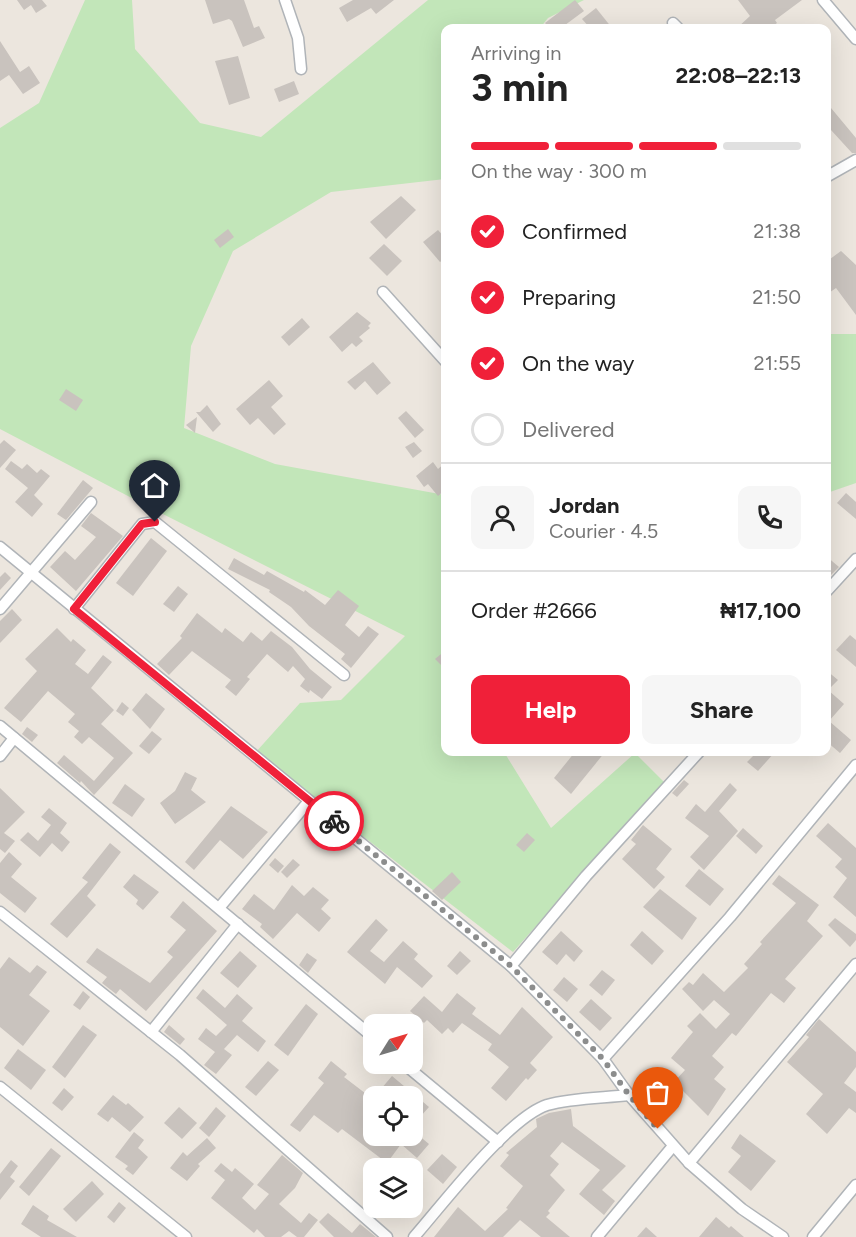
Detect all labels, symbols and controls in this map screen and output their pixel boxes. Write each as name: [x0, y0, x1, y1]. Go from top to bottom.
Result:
text: Arriving in: [471, 41, 561, 65]
text: 22:08–22:13: [675, 62, 801, 89]
text: 3 min: [471, 64, 568, 111]
text: On the way · 300 m: [471, 159, 647, 183]
icon: check: [471, 215, 504, 248]
text: Confirmed: [522, 218, 627, 245]
text: 21:38: [753, 219, 801, 243]
icon: check: [471, 281, 504, 314]
text: Preparing: [522, 284, 616, 311]
text: 21:50: [752, 285, 801, 309]
icon: check: [471, 347, 504, 380]
text: On the way: [522, 350, 634, 377]
text: 21:55: [754, 351, 801, 375]
text: Delivered: [522, 416, 615, 443]
pin: [129, 460, 180, 522]
icon: home: [138, 469, 171, 502]
button: person: [471, 486, 534, 549]
button: phone: [738, 486, 801, 549]
text: Jordan: [549, 492, 620, 519]
text: Courier · 4.5: [549, 519, 658, 543]
text: Order #2666: [471, 597, 597, 624]
text: ₦17,100: [720, 597, 801, 624]
button: Help: [471, 675, 630, 744]
button: Share: [642, 675, 801, 744]
courier: [304, 791, 364, 851]
icon: bike: [318, 805, 351, 838]
north arrow: [363, 1014, 423, 1074]
map controls: [363, 1014, 423, 1218]
pin: [632, 1067, 683, 1129]
icon: bag: [641, 1076, 674, 1109]
button: locate: [363, 1086, 423, 1146]
button: layers: [363, 1158, 423, 1218]

